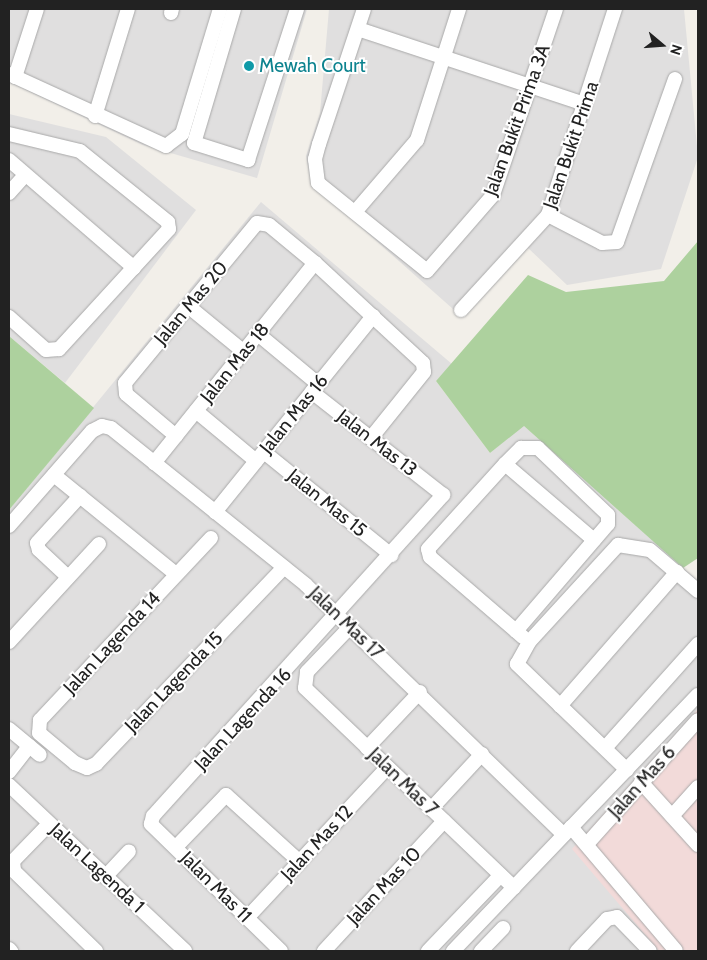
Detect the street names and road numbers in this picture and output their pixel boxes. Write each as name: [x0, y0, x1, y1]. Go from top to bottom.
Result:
street label: Jalan Bukit Prima 3A: [479, 41, 555, 199]
street label: Jalan Bukit Prima: [539, 78, 603, 212]
street label: Jalan Mas 20: [149, 257, 233, 349]
street label: Jalan Mas 18: [196, 318, 274, 408]
street label: Jalan Mas 16: [255, 370, 333, 458]
street label: Jalan Mas 13: [332, 405, 422, 481]
street label: Jalan Mas 15: [283, 464, 371, 542]
street label: Jalan Mas 17: [304, 582, 388, 664]
street label: Jalan Lagenda 14: [59, 587, 165, 699]
street label: Jalan Lagenda 15: [120, 627, 228, 737]
street label: Jalan Lagenda 16: [190, 663, 296, 775]
street label: Jalan Mas 6: [604, 741, 680, 823]
street label: Jalan Mas 7: [363, 743, 443, 821]
street label: Jalan Mas 12: [276, 800, 358, 886]
street label: Jalan Lagenda 1: [45, 818, 149, 918]
street label: Jalan Mas 10: [342, 842, 426, 930]
street label: Jalan Mas 11: [176, 847, 256, 927]

